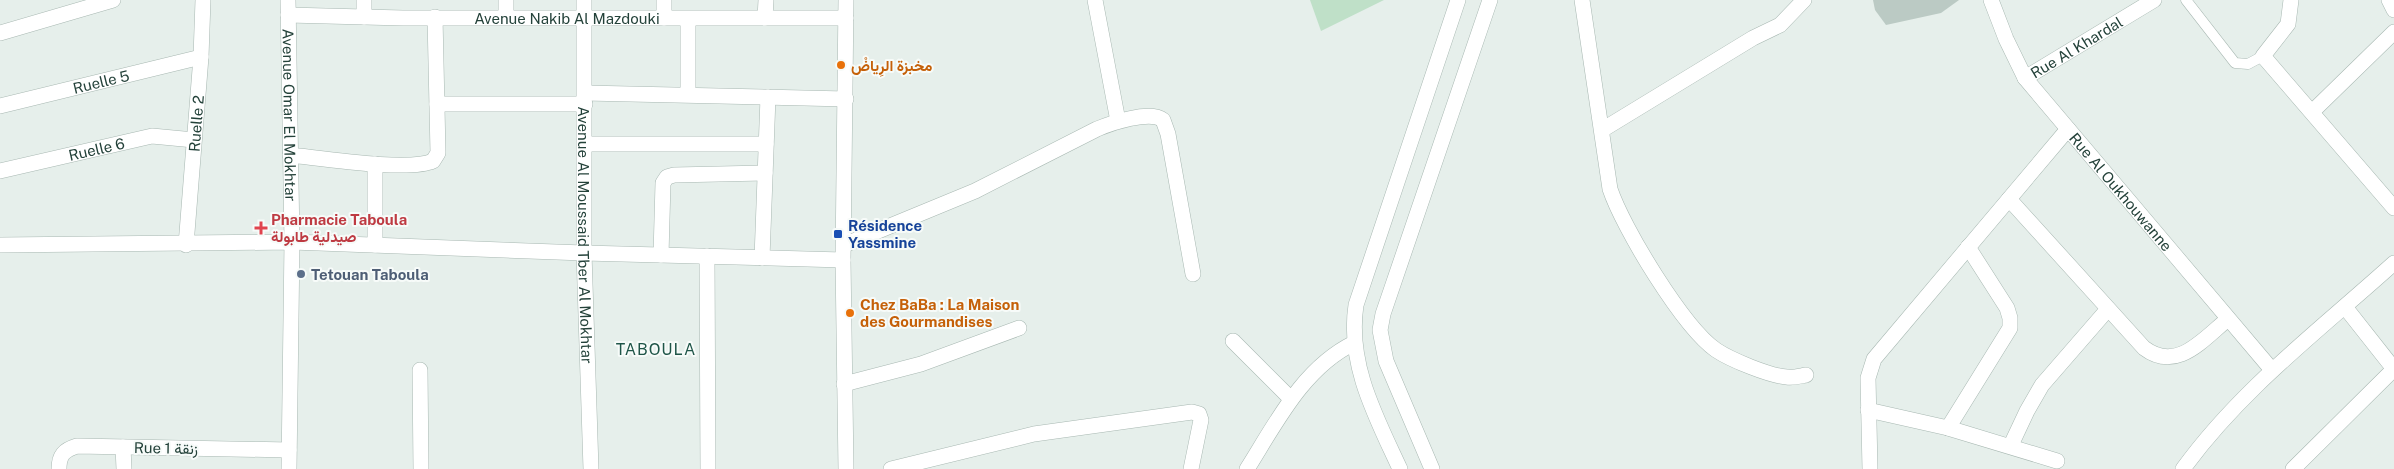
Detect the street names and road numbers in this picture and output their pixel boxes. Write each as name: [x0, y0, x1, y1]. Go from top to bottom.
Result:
street label: Avenue Nakib Al Mazdouki: [474, 10, 660, 27]
street label: Rue Al Khardal: [2027, 13, 2125, 81]
street label: Avenue Omar El Mokhtar: [280, 29, 300, 202]
street label: Ruelle 5: [71, 66, 131, 96]
street label: Ruelle 2: [185, 94, 206, 152]
street label: Avenue Al Moussaid Tber Al Mokhtar: [575, 106, 596, 364]
street label: Rue Al Oukhouwanne: [2066, 129, 2176, 254]
street label: Ruelle 6: [67, 134, 126, 163]
street label: Rue 1 زنقة: [134, 439, 198, 458]

